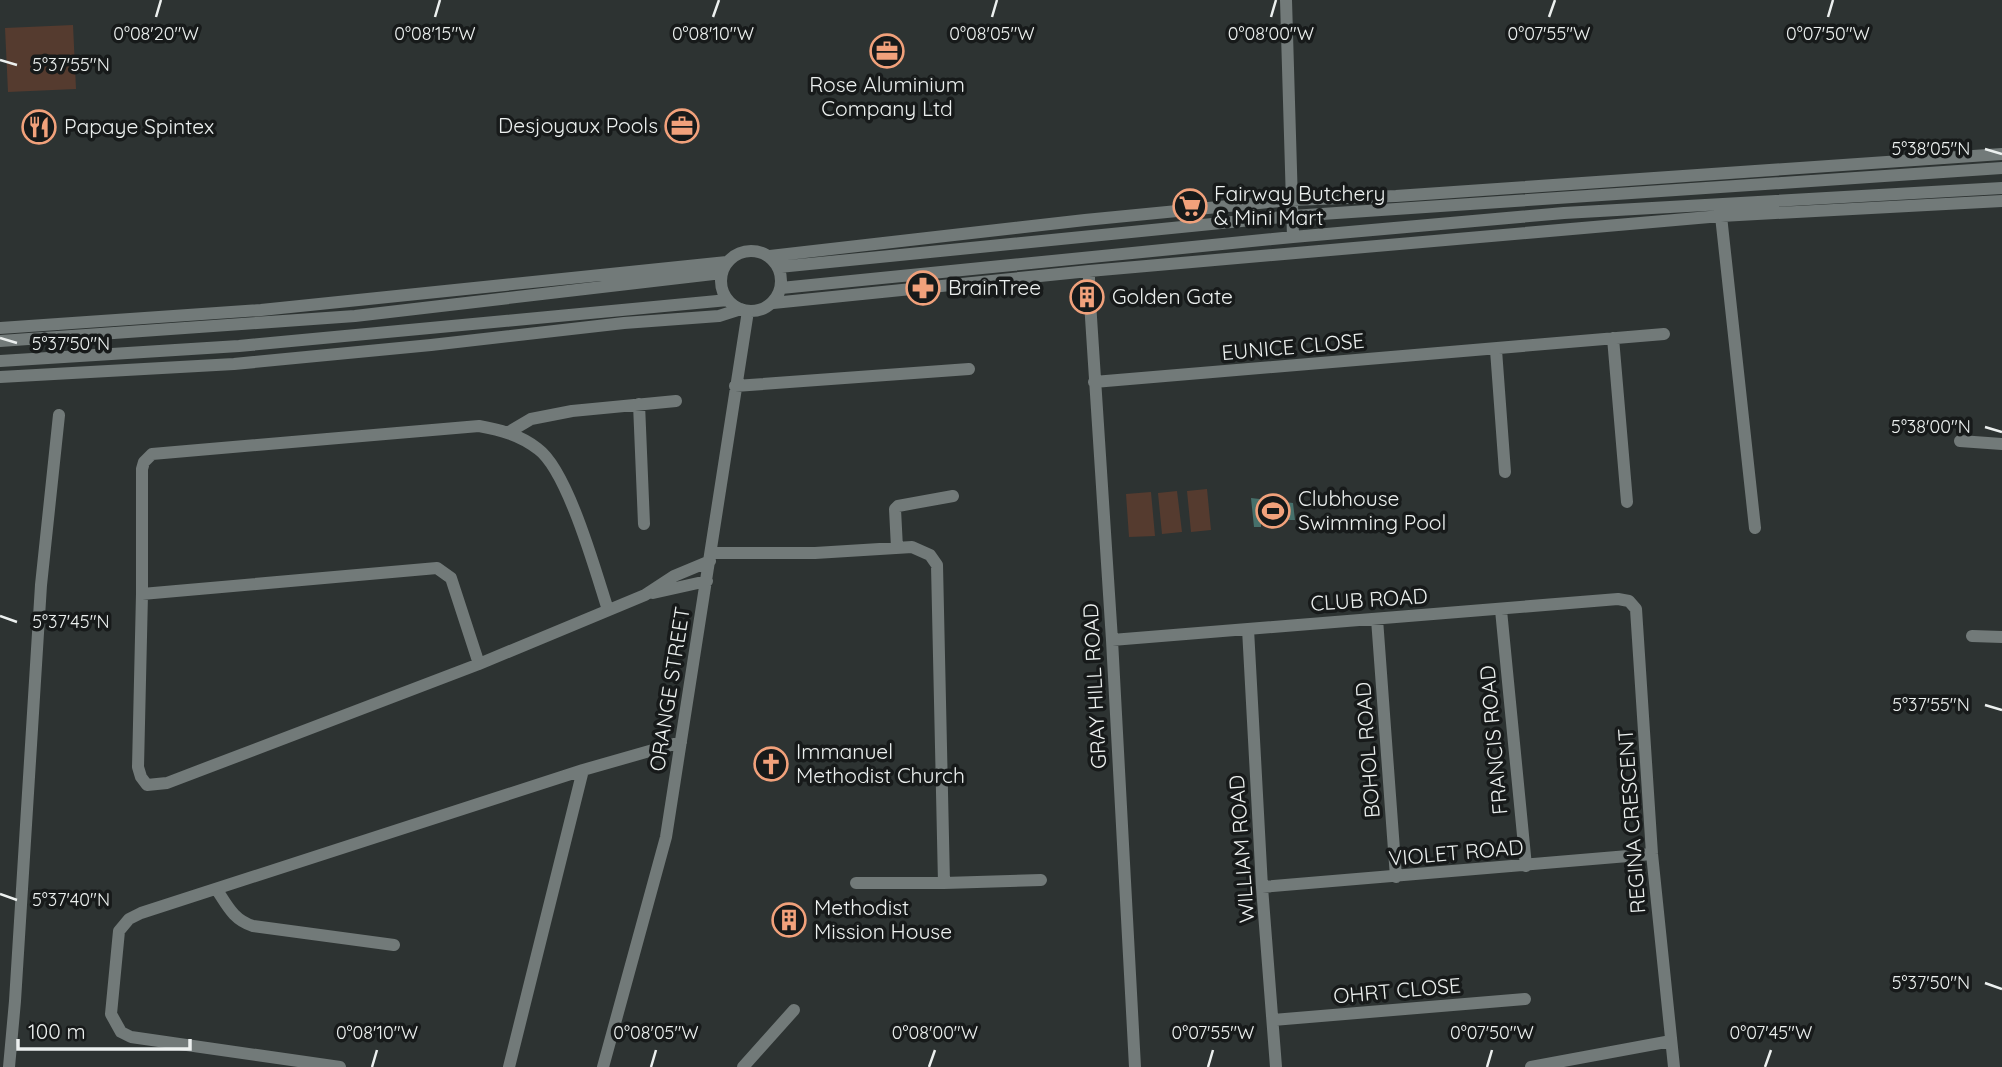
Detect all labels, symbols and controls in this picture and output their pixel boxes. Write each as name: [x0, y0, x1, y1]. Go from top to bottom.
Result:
text: 0°08'20"W: [113, 22, 199, 45]
text: 0°08'15"W: [394, 22, 476, 45]
text: 0°08'10"W: [672, 22, 754, 45]
text: 0°08'05"W: [949, 22, 1035, 45]
text: 0°08'00"W: [1228, 22, 1314, 45]
text: 0°07'55"W: [1507, 22, 1591, 45]
text: 0°07'50"W: [1786, 22, 1870, 45]
office icon: Rose Aluminium Company Ltd: [868, 32, 906, 70]
text: 5°37'55"N: [32, 53, 110, 76]
place label: Rose Aluminium Company Ltd: [809, 71, 965, 121]
office icon: Desjoyaux Pools: [663, 107, 701, 145]
restaurant icon: Papaye Spintex: [20, 108, 58, 146]
place label: Desjoyaux Pools: [498, 112, 658, 138]
place label: Papaye Spintex: [64, 113, 214, 139]
text: 5°38'05"N: [1892, 137, 1970, 160]
place label: Fairway Butchery & Mini Mart: [1214, 180, 1385, 230]
supermarket icon: Fairway Butchery & Mini Mart: [1171, 187, 1209, 225]
pharmacy icon: BrainTree: [904, 269, 942, 307]
place label: BrainTree: [948, 274, 1041, 300]
building icon: Golden Gate: [1068, 278, 1106, 316]
place label: Golden Gate: [1112, 283, 1233, 309]
street label: EUNICE CLOSE: [1220, 327, 1365, 365]
text: 5°37'50"N: [32, 332, 110, 355]
text: 5°38'00"N: [1891, 415, 1971, 438]
place label: Clubhouse Swimming Pool: [1298, 485, 1446, 535]
sports icon: Clubhouse Swimming Pool: [1254, 492, 1292, 530]
street label: CLUB ROAD: [1309, 582, 1428, 616]
street label: GRAY HILL ROAD: [1077, 603, 1111, 770]
street label: ORANGE STREET: [643, 605, 695, 773]
text: 5°37'45"N: [32, 610, 110, 633]
street label: FRANCIS ROAD: [1474, 664, 1512, 816]
street label: BOHOL ROAD: [1349, 681, 1385, 819]
text: 5°37'55"N: [1892, 693, 1970, 716]
street label: REGINA CRESCENT: [1612, 728, 1650, 915]
place label: Immanuel Methodist Church: [796, 738, 965, 788]
church icon: Immanuel Methodist Church: [752, 745, 790, 783]
street label: WILLIAM ROAD: [1223, 774, 1259, 924]
street label: VIOLET ROAD: [1387, 833, 1524, 871]
text: 5°37'40"N: [32, 888, 110, 911]
place label: Methodist Mission House: [814, 894, 952, 944]
building icon: Methodist Mission House: [770, 901, 808, 939]
street label: OHRT CLOSE: [1332, 971, 1462, 1009]
text: 5°37'50"N: [1892, 971, 1970, 994]
scale bar: [18, 1007, 189, 1052]
text: 100 m: [28, 1018, 86, 1044]
text: 0°08'10"W: [336, 1021, 418, 1044]
text: 0°08'05"W: [613, 1021, 699, 1044]
text: 0°08'00"W: [892, 1021, 978, 1044]
text: 0°07'55"W: [1171, 1021, 1255, 1044]
text: 0°07'50"W: [1450, 1021, 1534, 1044]
text: 0°07'45"W: [1730, 1021, 1812, 1044]

